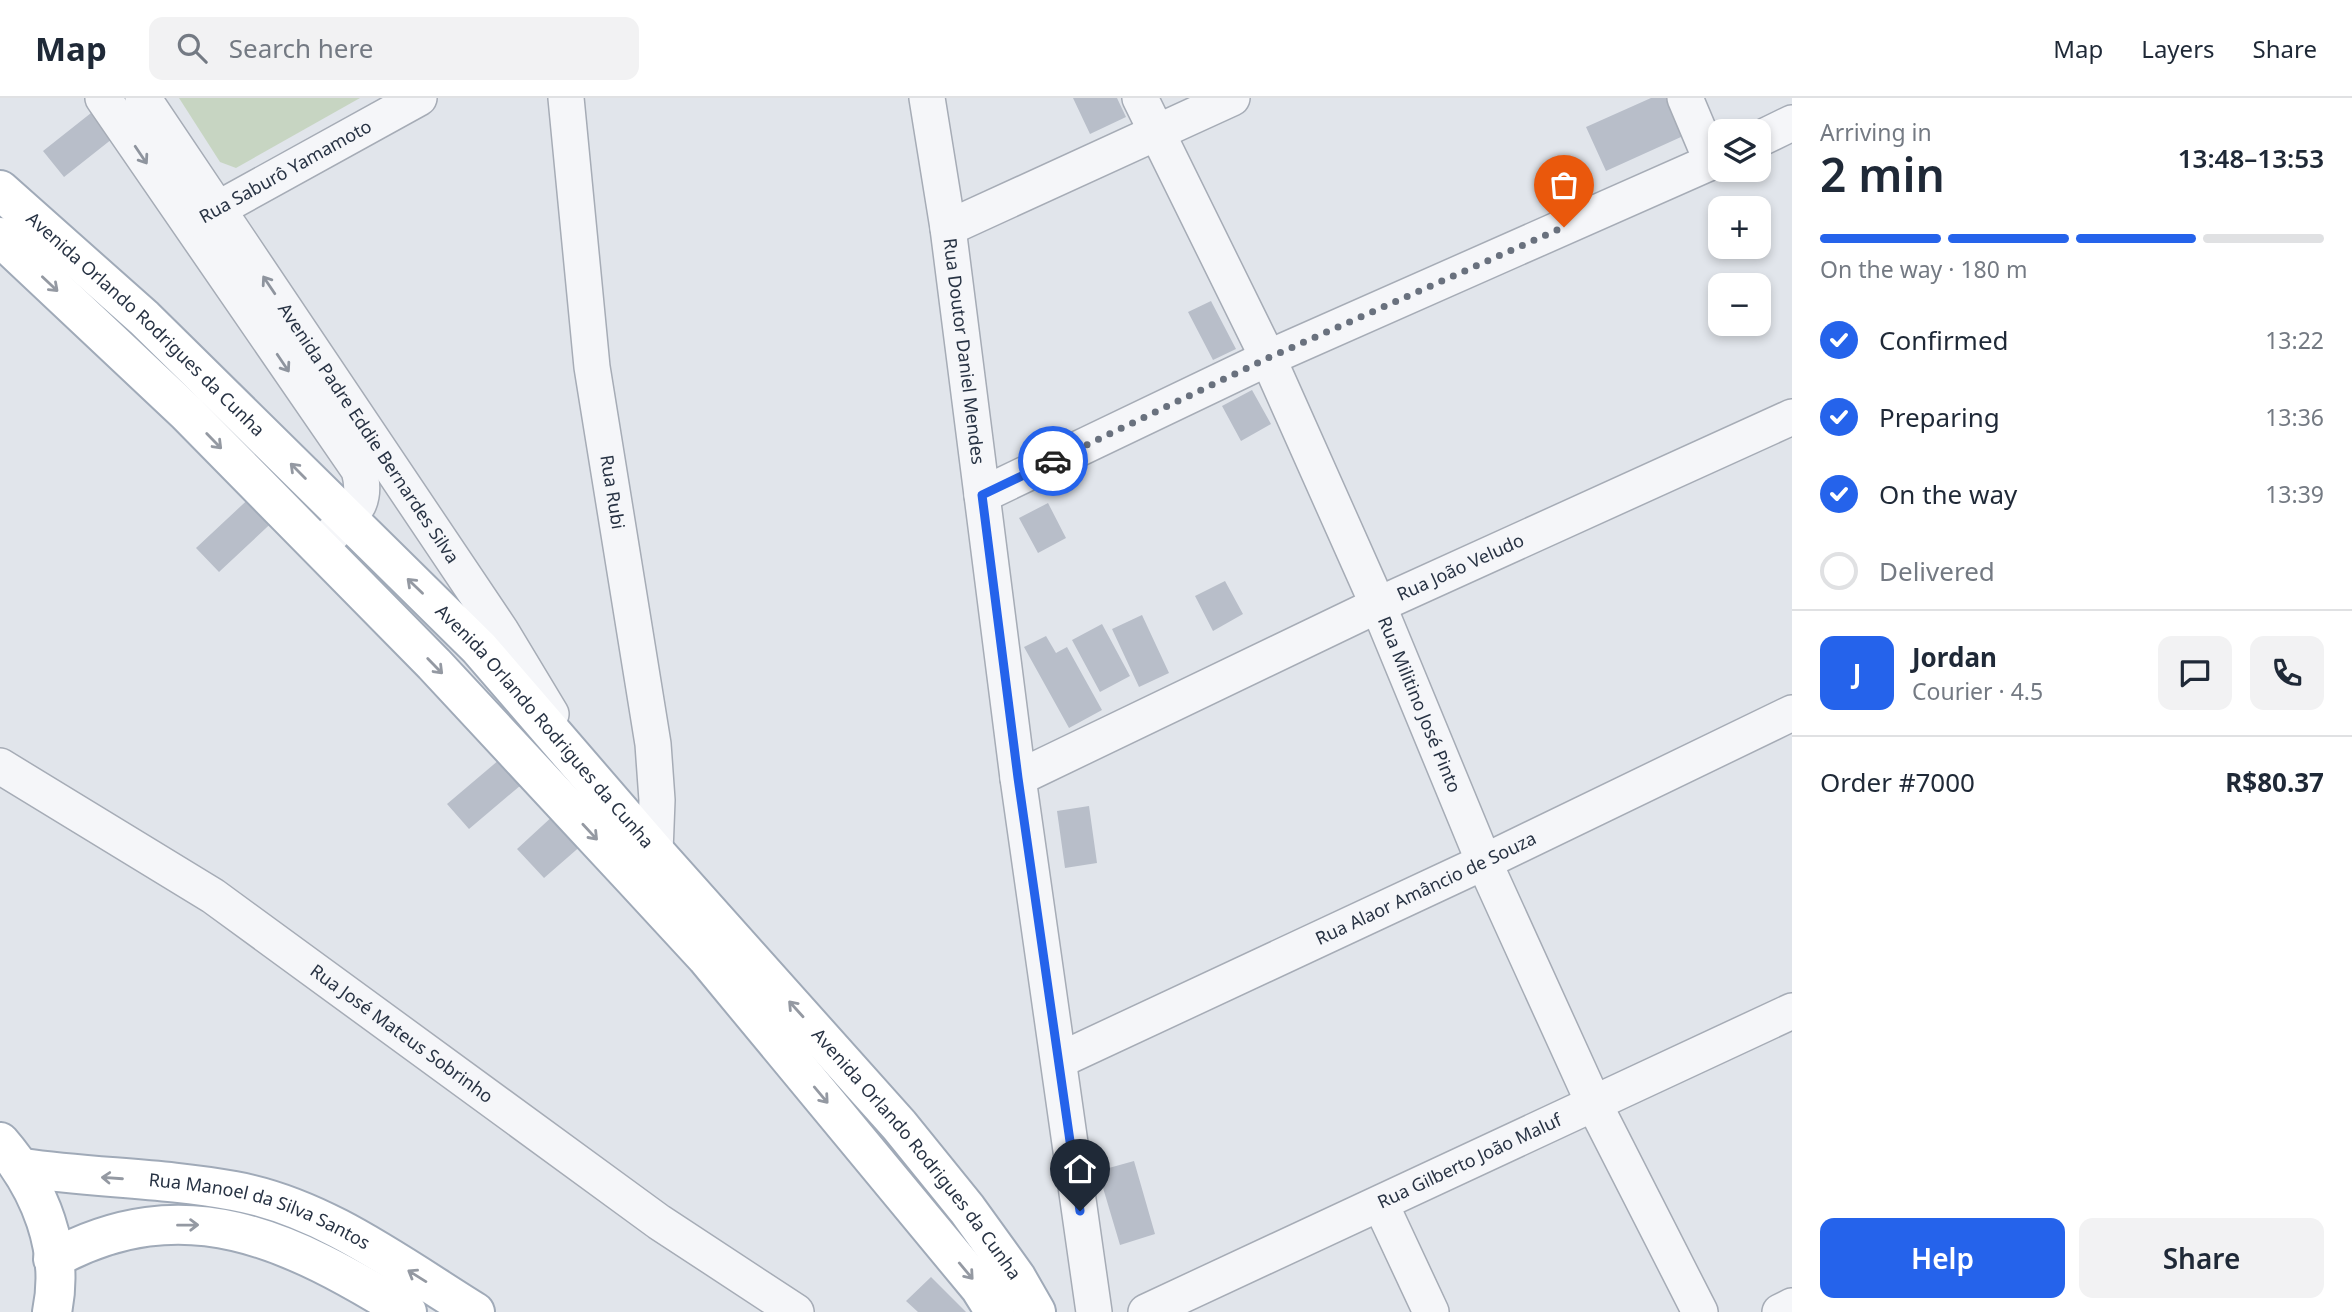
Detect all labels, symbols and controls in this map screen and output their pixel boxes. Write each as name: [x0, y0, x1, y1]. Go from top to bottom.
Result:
search box: [149, 17, 639, 80]
text: Map: [35, 26, 107, 71]
icon: search: [173, 29, 211, 67]
text: Search here: [229, 30, 373, 66]
text: Map: [2053, 32, 2103, 65]
text: Layers: [2141, 32, 2215, 65]
text: Share: [2253, 32, 2317, 65]
street label: Rua Saburô Yamamoto: [195, 114, 376, 228]
text: Arriving in: [1820, 116, 1932, 148]
map controls: [1708, 119, 1771, 336]
button: layers: [1708, 119, 1771, 182]
text: 13:48–13:53: [2178, 140, 2324, 176]
text: 2 min: [1820, 143, 1945, 205]
one-way arrow: [134, 144, 148, 164]
pin: [1534, 155, 1594, 227]
icon: bag: [1545, 166, 1583, 204]
button: +: [1708, 196, 1771, 259]
street label: Avenida Orlando Rodrigues da Cunha: [22, 206, 270, 441]
street label: Rua Doutor Daniel Mendes: [938, 237, 991, 466]
text: On the way · 180 m: [1820, 253, 2027, 285]
button: −: [1708, 273, 1771, 336]
one-way arrow: [41, 275, 58, 292]
one-way arrow: [262, 276, 276, 295]
street label: Avenida Padre Eddie Bernardes Silva: [273, 298, 465, 568]
icon: check: [1820, 321, 1858, 359]
text: Confirmed: [1879, 322, 2009, 358]
text: 13:22: [2265, 324, 2324, 356]
one-way arrow: [275, 353, 290, 372]
icon: check: [1820, 398, 1858, 436]
text: Preparing: [1879, 399, 2000, 435]
text: 13:36: [2265, 401, 2324, 433]
courier: [1018, 426, 1088, 496]
one-way arrow: [206, 432, 223, 449]
icon: car: [1034, 442, 1072, 480]
street label: Rua Rubi: [595, 453, 631, 531]
one-way arrow: [290, 463, 307, 480]
icon: check: [1820, 475, 1858, 513]
text: On the way: [1879, 476, 2017, 512]
text: 13:39: [2265, 478, 2324, 510]
street label: Rua João Veludo: [1393, 527, 1527, 606]
text: Delivered: [1879, 553, 1995, 589]
one-way arrow: [406, 577, 423, 594]
street label: Avenida Orlando Rodrigues da Cunha: [431, 599, 659, 853]
street label: Rua Militino José Pinto: [1373, 613, 1467, 796]
button: chat: [2158, 636, 2232, 710]
button: phone: [2250, 636, 2324, 710]
text: Jordan: [1912, 639, 1997, 675]
text: J: [1853, 655, 1861, 691]
one-way arrow: [426, 657, 443, 674]
text: Courier · 4.5: [1912, 675, 2043, 707]
text: Order #7000: [1820, 764, 1975, 800]
text: R$80.37: [2225, 764, 2324, 800]
one-way arrow: [582, 823, 599, 840]
street label: Rua Alaor Amâncio de Souza: [1311, 826, 1540, 950]
street label: Rua José Mateus Sobrinho: [306, 958, 498, 1108]
one-way arrow: [788, 1001, 804, 1019]
street label: Avenida Orlando Rodrigues da Cunha: [807, 1023, 1027, 1284]
one-way arrow: [813, 1086, 829, 1104]
street label: Rua Gilberto João Maluf: [1373, 1107, 1566, 1213]
pin: [1050, 1139, 1110, 1211]
icon: home: [1061, 1150, 1099, 1188]
street label: Rua Manoel da Silva Santos: [148, 1167, 375, 1254]
one-way arrow: [101, 1171, 124, 1184]
one-way arrow: [176, 1218, 199, 1231]
button: Help: [1820, 1218, 2065, 1298]
button: Share: [2079, 1218, 2324, 1298]
one-way arrow: [958, 1261, 974, 1279]
one-way arrow: [407, 1269, 427, 1283]

